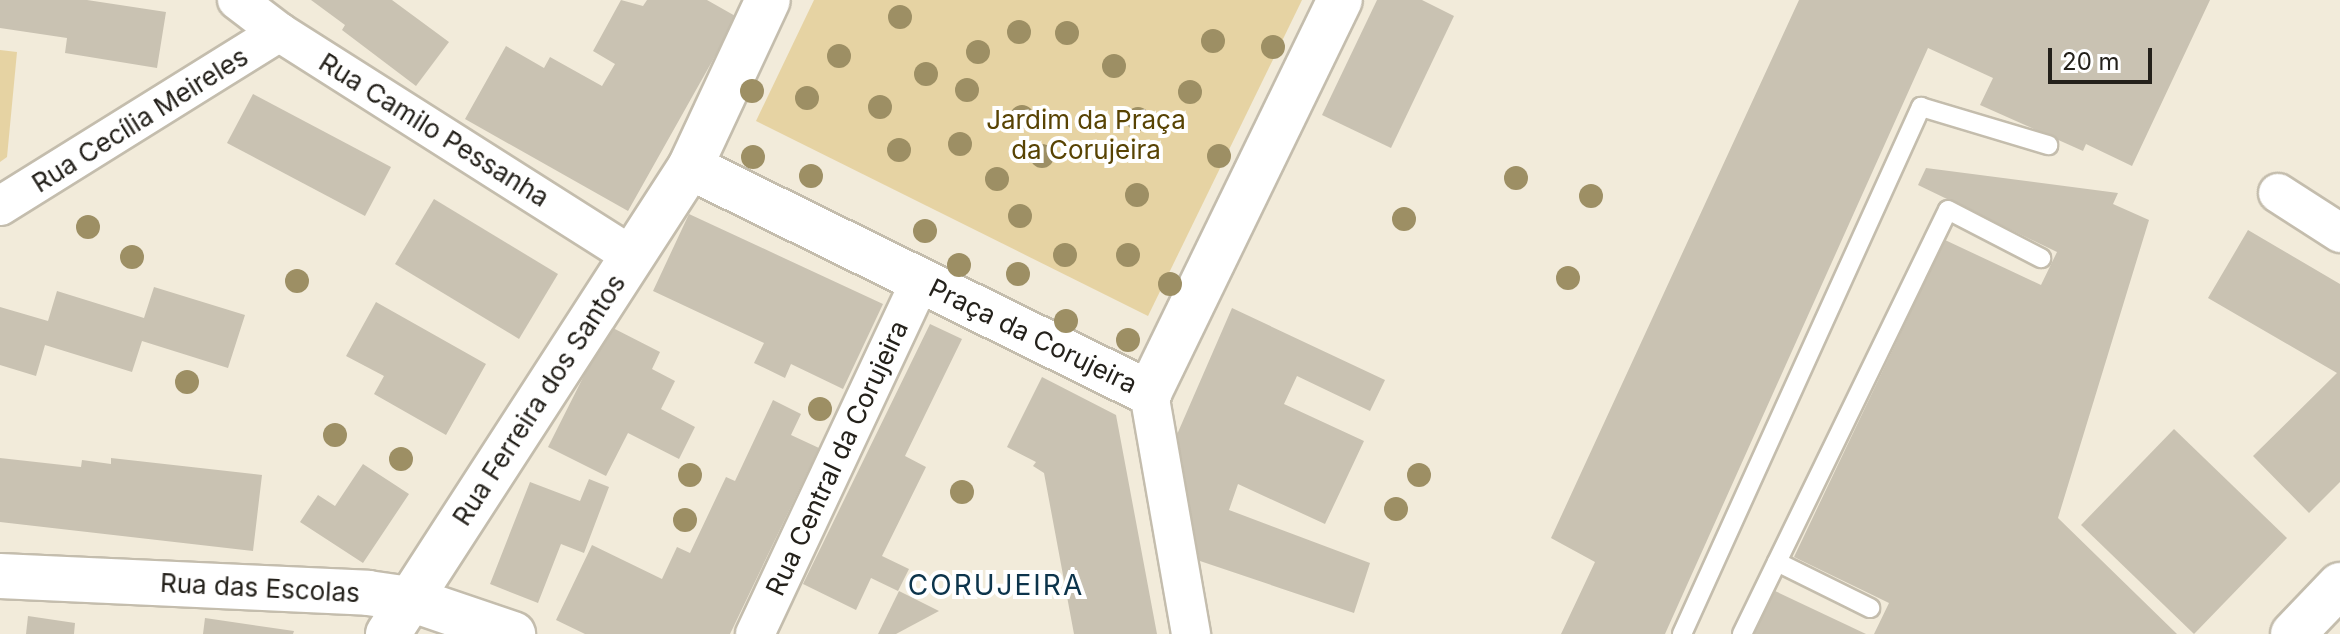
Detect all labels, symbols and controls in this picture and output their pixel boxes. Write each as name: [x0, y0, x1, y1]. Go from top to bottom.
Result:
scale bar: [2052, 32, 2156, 82]
street label: Rua Cecília Meireles: [26, 41, 254, 199]
street label: Rua Camilo Pessanha: [313, 47, 555, 213]
text: 20 m: [2062, 47, 2120, 76]
park label: Jardim da Praça da Corujeira: [986, 104, 1186, 166]
street label: Rua Ferreira dos Santos: [446, 269, 632, 531]
street label: Praça da Corujeira: [924, 272, 1142, 400]
street label: Rua Central da Corujeira: [760, 316, 914, 600]
street label: Rua das Escolas: [159, 567, 361, 609]
district label: CORUJEIRA: [908, 568, 1084, 602]

